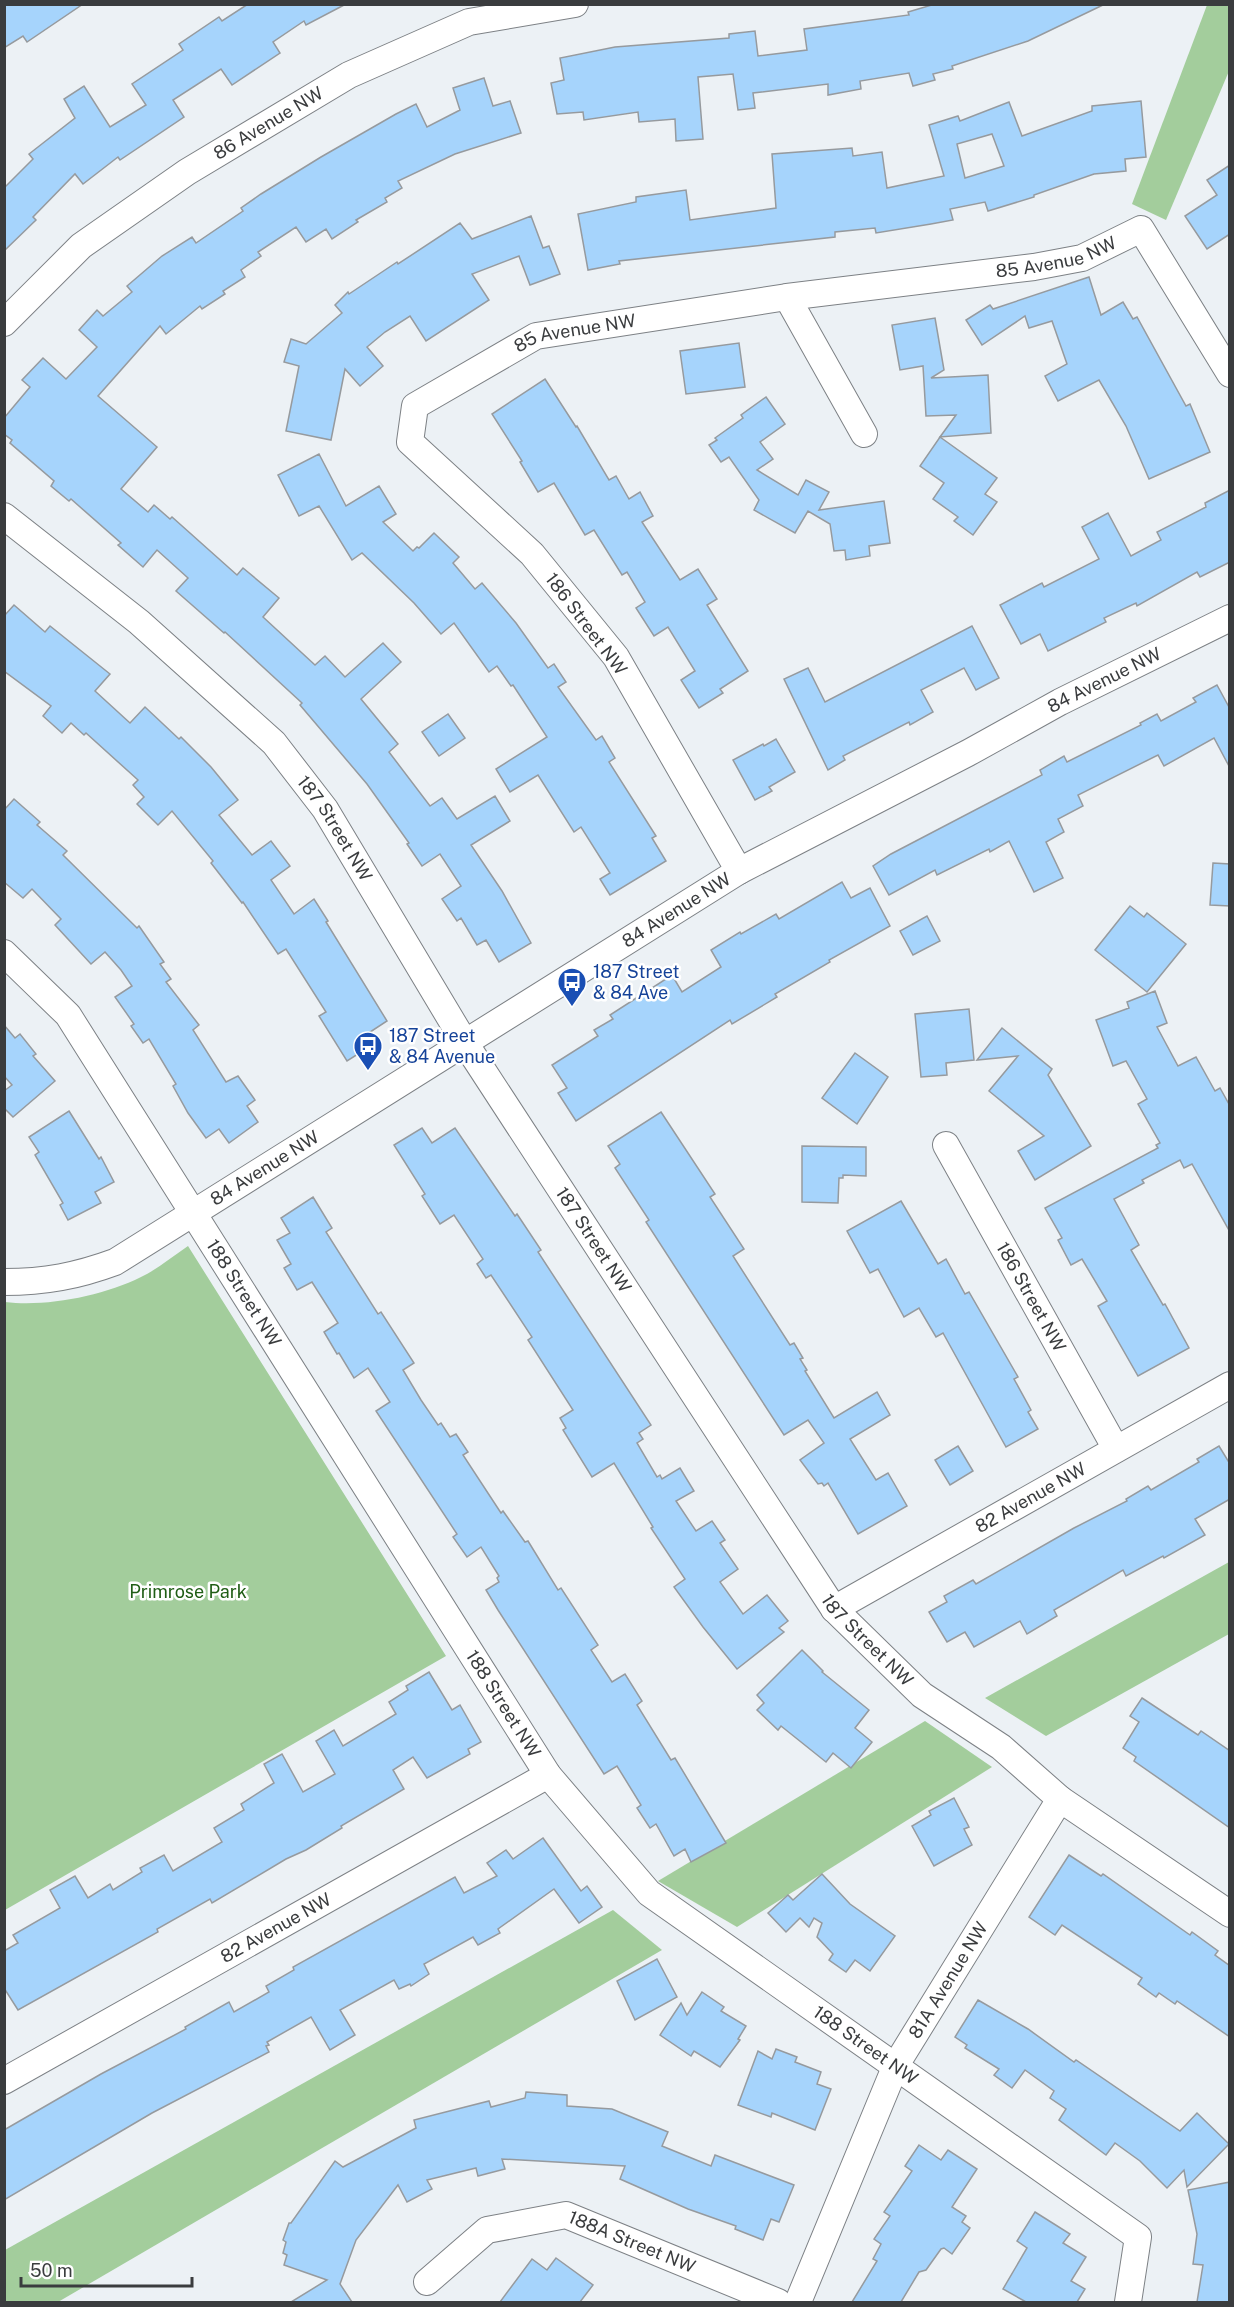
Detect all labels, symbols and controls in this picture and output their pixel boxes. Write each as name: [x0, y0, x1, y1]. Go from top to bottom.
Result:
street label: 86 Avenue NW: [210, 82, 327, 164]
street label: 85 Avenue NW: [994, 232, 1120, 282]
street label: 85 Avenue NW: [510, 310, 637, 357]
street label: 186 Street NW: [541, 569, 632, 679]
street label: 84 Avenue NW: [1044, 643, 1164, 717]
street label: 187 Street NW: [293, 771, 377, 885]
street label: 84 Avenue NW: [618, 868, 734, 952]
place label: 187 Street & 84 Ave: [593, 961, 679, 1003]
bus stop icon: 187 Street & 84 Ave: [556, 966, 588, 1008]
place label: 187 Street & 84 Avenue: [389, 1025, 495, 1067]
bus stop icon: 187 Street & 84 Avenue: [352, 1030, 384, 1072]
street label: 84 Avenue NW: [206, 1126, 323, 1210]
street label: 187 Street NW: [552, 1183, 636, 1296]
street label: 188 Street NW: [202, 1235, 286, 1350]
street label: 186 Street NW: [992, 1238, 1070, 1355]
street label: 82 Avenue NW: [971, 1458, 1089, 1537]
park label: Primrose Park: [129, 1581, 247, 1602]
street label: 187 Street NW: [817, 1590, 918, 1690]
street label: 188 Street NW: [462, 1646, 545, 1761]
street label: 82 Avenue NW: [217, 1888, 335, 1967]
street label: 81A Avenue NW: [904, 1918, 992, 2042]
street label: 188 Street NW: [810, 2001, 922, 2089]
street label: 188A Street NW: [565, 2206, 699, 2277]
scale bar: [21, 2250, 192, 2288]
text: 50 m: [30, 2260, 73, 2281]

